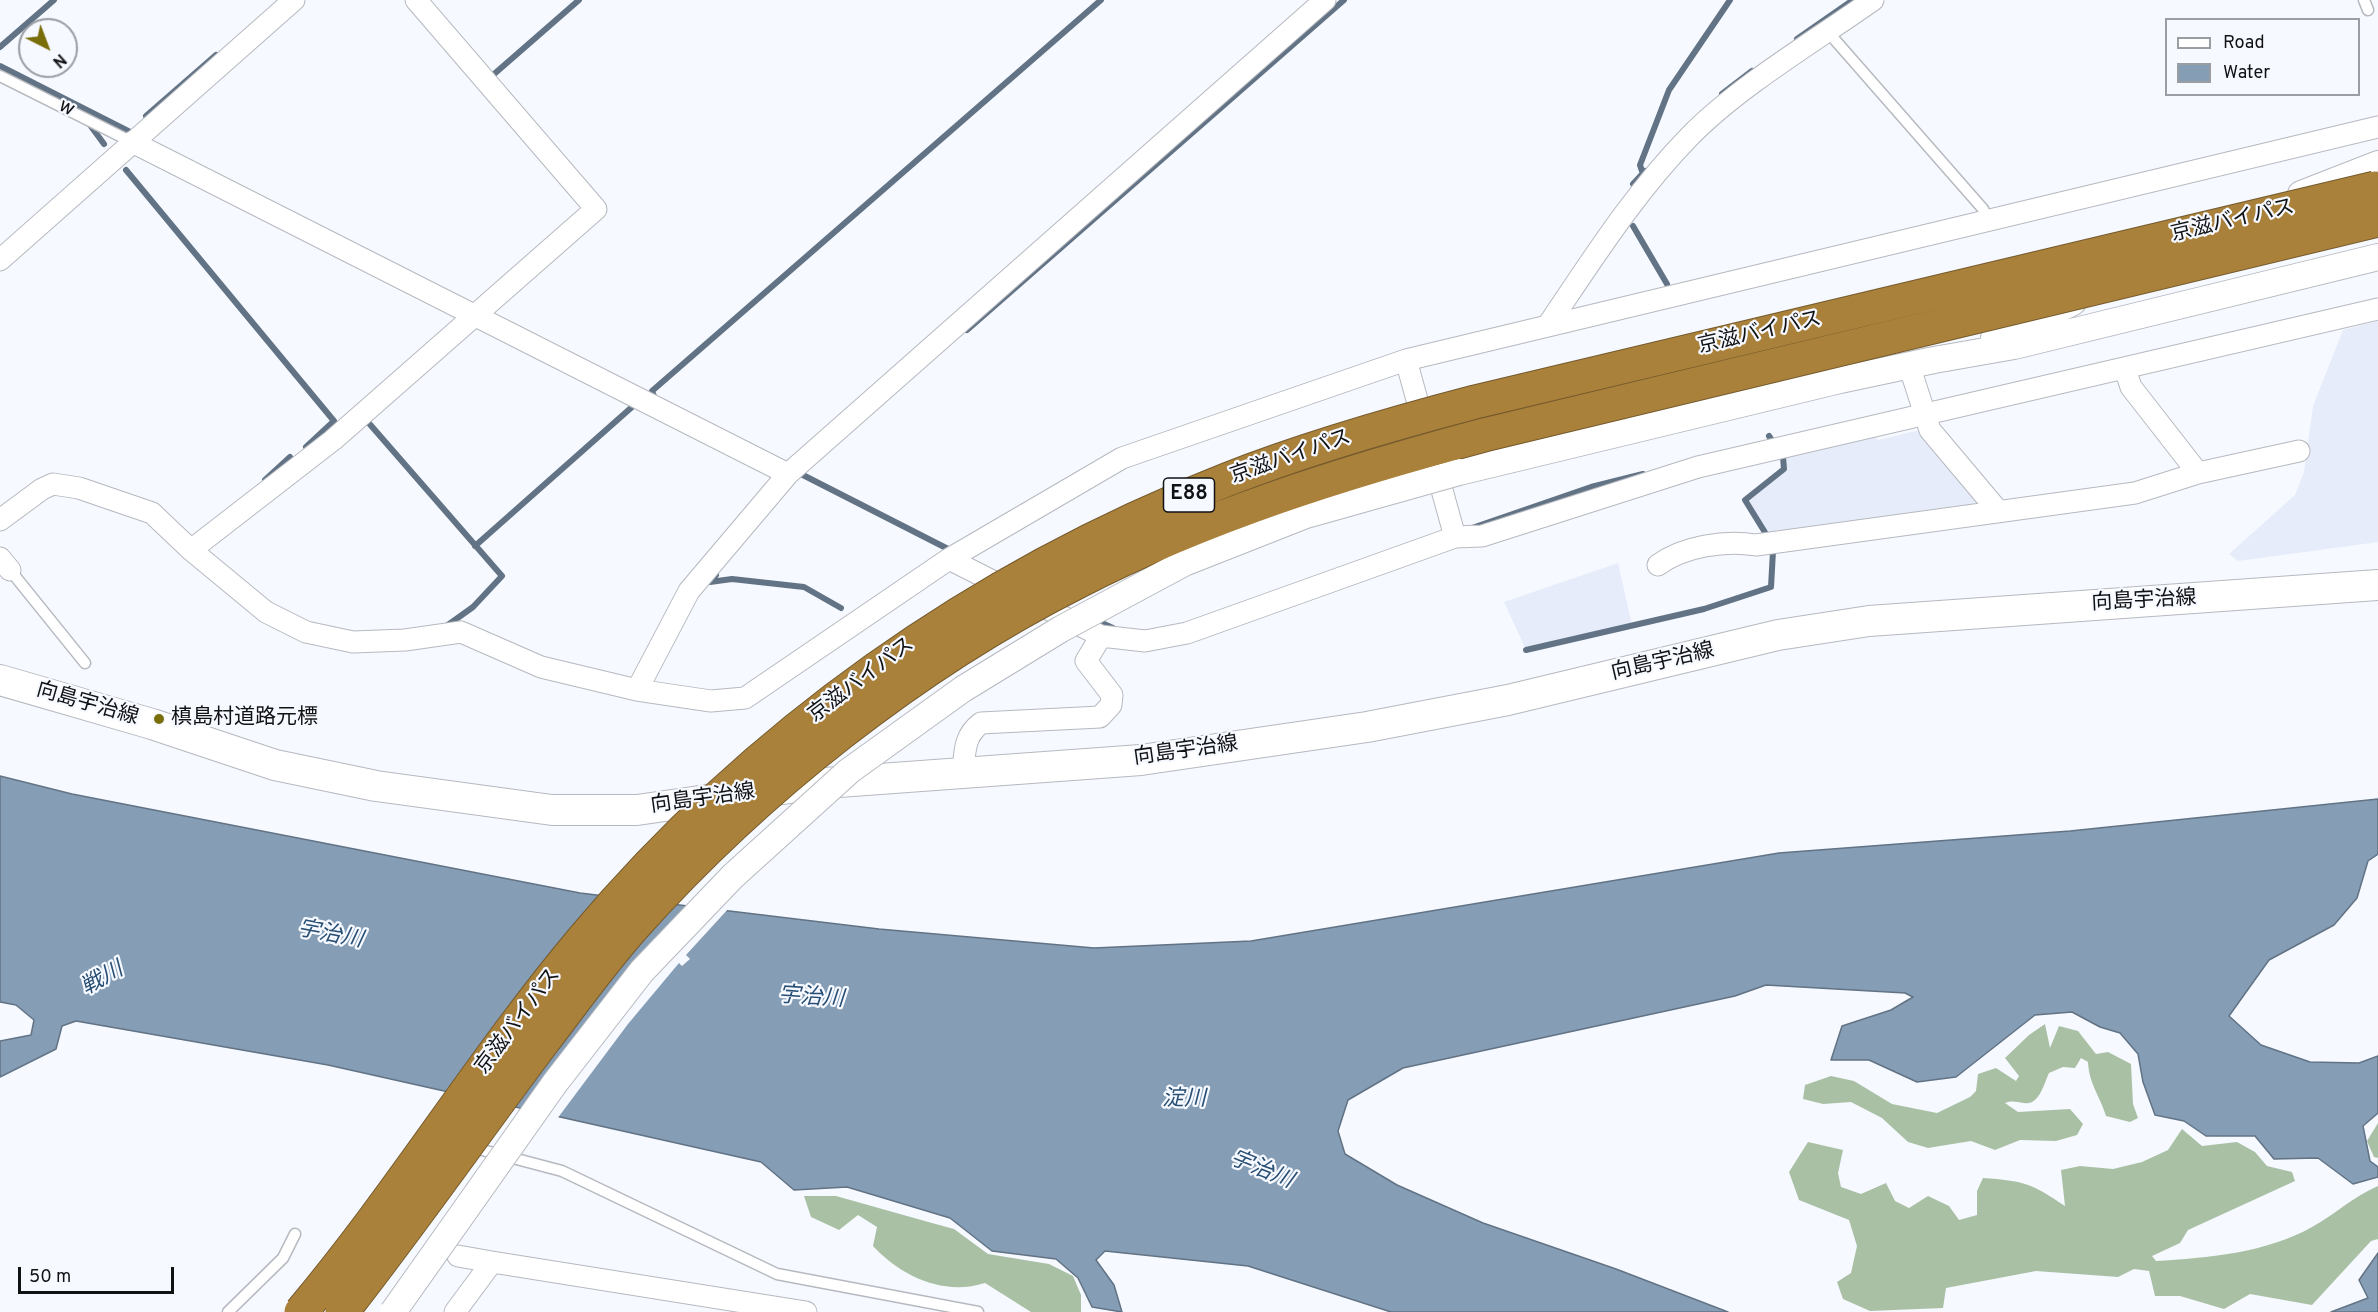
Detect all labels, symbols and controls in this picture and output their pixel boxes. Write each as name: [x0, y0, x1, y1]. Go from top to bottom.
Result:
north arrow: [18, 18, 78, 78]
legend: [2165, 18, 2360, 96]
text: Road: [2223, 32, 2265, 55]
text: N: [48, 49, 70, 71]
text: Water: [2223, 62, 2270, 85]
street label: w: [54, 94, 78, 124]
street label: 京滋バイパス: [2169, 196, 2297, 248]
street label: 京滋バイパス: [1696, 308, 1824, 360]
street label: 京滋バイパス: [1227, 426, 1355, 490]
road number: E88: [1164, 478, 1214, 512]
street label: 向島宇治線: [2091, 587, 2197, 617]
street label: 京滋バイパス: [804, 633, 920, 729]
street label: 向島宇治線: [1609, 639, 1717, 687]
street label: 向島宇治線: [33, 678, 141, 732]
place label: 槙島村道路元標: [171, 706, 318, 732]
marker: 槙島村道路元標: [152, 712, 166, 726]
street label: 向島宇治線: [1132, 732, 1240, 772]
street label: 向島宇治線: [649, 780, 757, 820]
water label: 宇治川: [295, 917, 365, 955]
water label: 戦川: [77, 958, 129, 1002]
street label: 京滋バイパス: [471, 964, 567, 1080]
water label: 宇治川: [777, 984, 845, 1014]
water label: 淀川: [1162, 1088, 1206, 1114]
water label: 宇治川: [1225, 1146, 1297, 1196]
scale bar: [21, 1255, 177, 1293]
text: 50 m: [29, 1266, 71, 1289]

